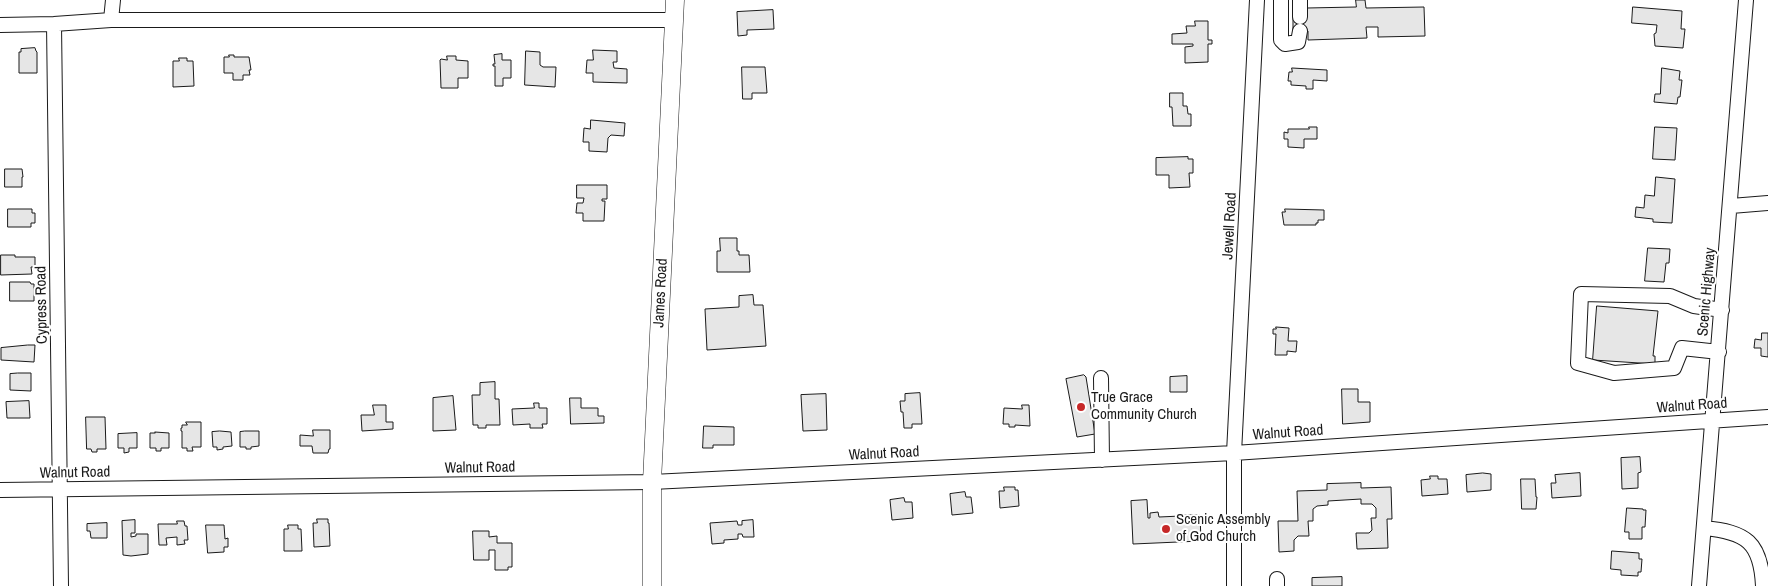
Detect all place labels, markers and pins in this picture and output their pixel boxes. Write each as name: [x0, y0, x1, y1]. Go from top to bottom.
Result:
place label: True Grace Community Church: [1091, 389, 1197, 424]
marker: True Grace Community Church: [1075, 401, 1087, 413]
place label: Scenic Assembly of God Church: [1176, 511, 1270, 546]
marker: Scenic Assembly of God Church: [1160, 523, 1172, 535]

